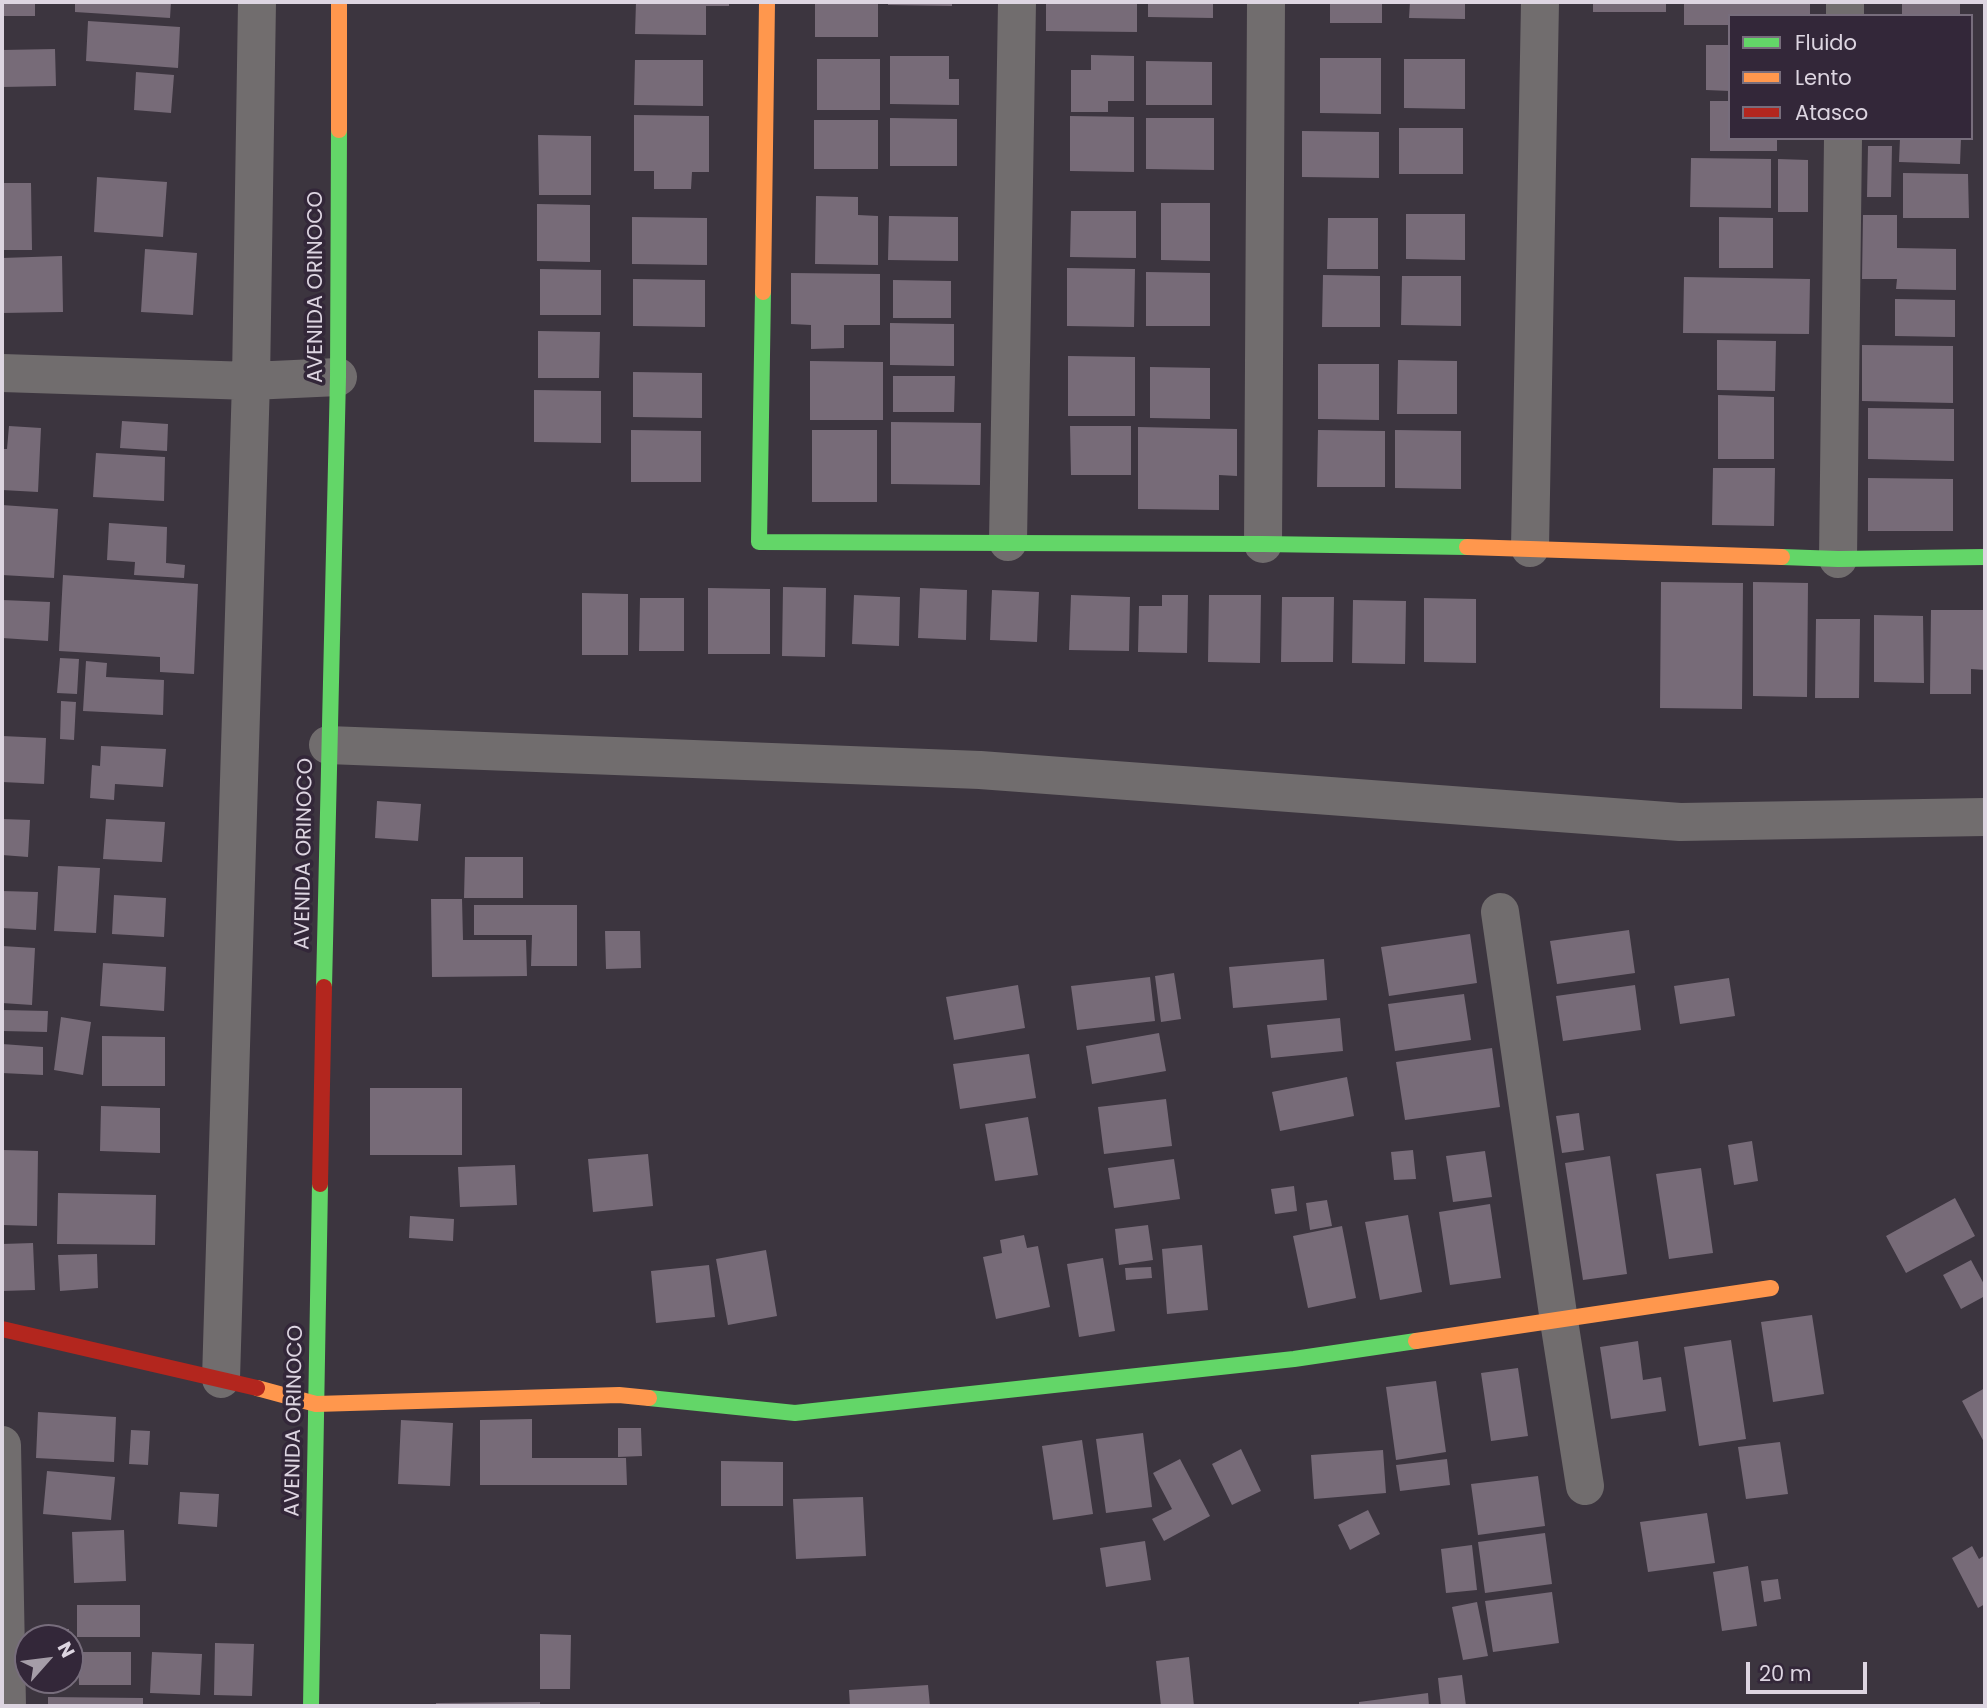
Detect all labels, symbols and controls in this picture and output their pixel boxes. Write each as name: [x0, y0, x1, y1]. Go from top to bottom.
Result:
legend: [1728, 14, 1973, 140]
text: Fluido: [1795, 28, 1857, 57]
text: Lento: [1795, 63, 1852, 92]
text: Atasco: [1795, 98, 1868, 127]
street label: AVENIDA ORINOCO: [304, 191, 330, 383]
street label: AVENIDA ORINOCO: [291, 758, 319, 950]
street label: AVENIDA ORINOCO: [281, 1325, 309, 1517]
north arrow: [14, 1624, 84, 1694]
text: N: [51, 1637, 81, 1662]
scale bar: [1749, 1648, 1870, 1692]
text: 20 m: [1759, 1659, 1812, 1688]

